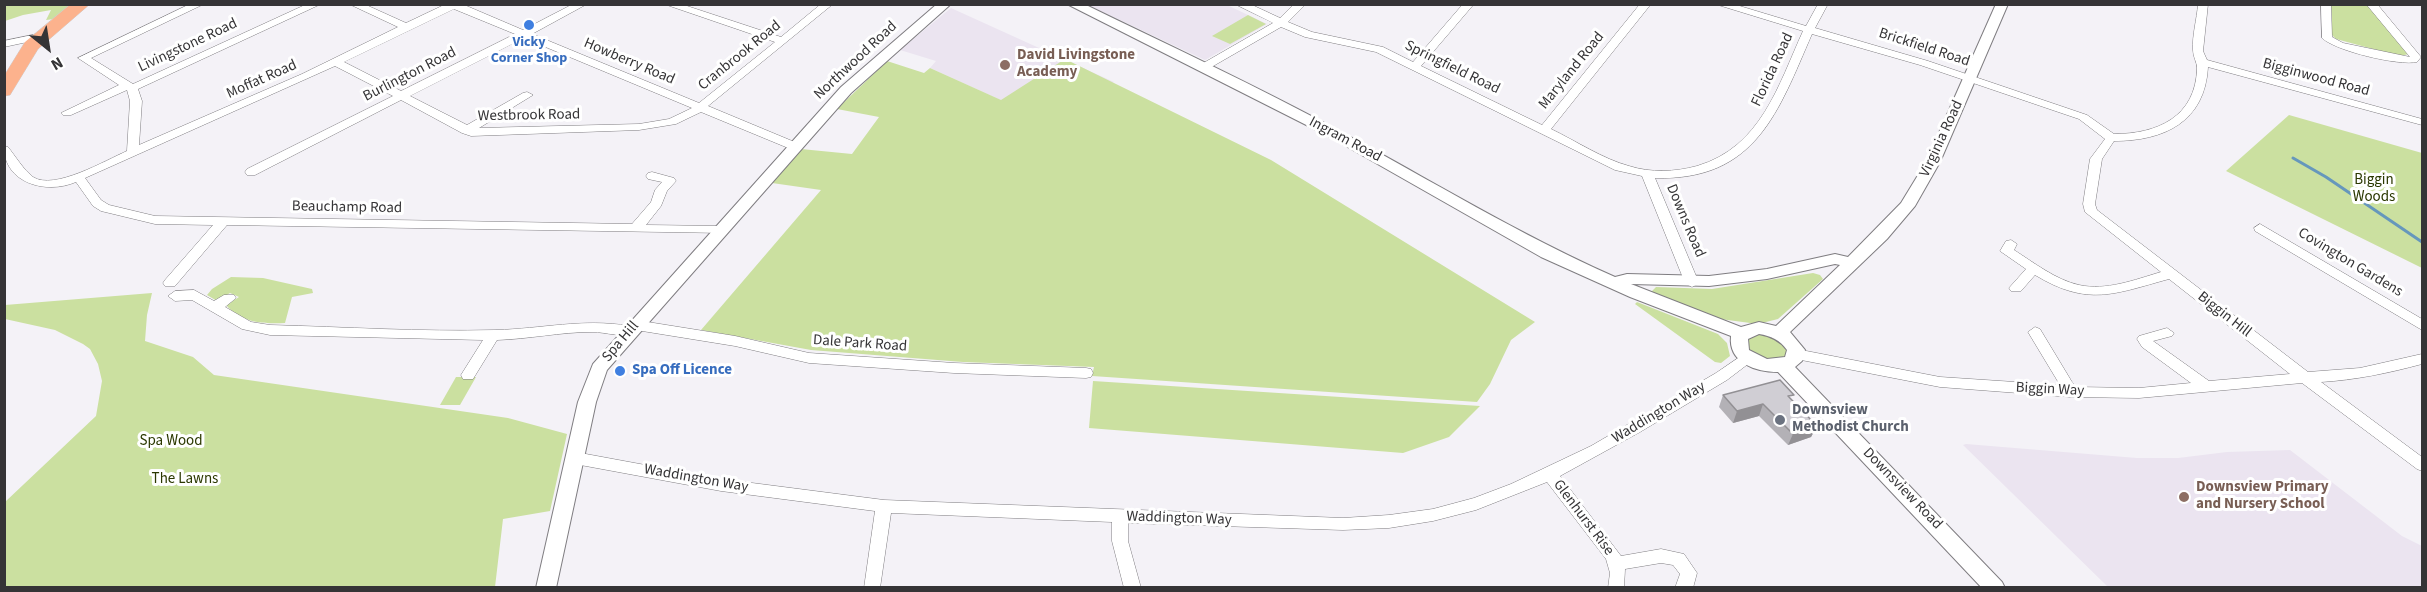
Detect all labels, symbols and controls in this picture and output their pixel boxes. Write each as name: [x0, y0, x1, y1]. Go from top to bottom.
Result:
street label: Livingstone Road: [136, 15, 240, 77]
street label: Cranbrook Road: [695, 17, 785, 95]
north arrow: [18, 18, 78, 78]
marker: Vicky Corner Shop: [522, 18, 536, 32]
street label: Northwood Road: [811, 18, 901, 104]
street label: Brickfield Road: [1876, 25, 1972, 71]
street label: Maryland Road: [1535, 29, 1609, 113]
street label: Florida Road: [1748, 30, 1798, 110]
place label: Vicky Corner Shop: [491, 35, 567, 68]
street label: Howberry Road: [581, 35, 677, 89]
street label: Springfield Road: [1401, 37, 1503, 99]
street label: Burlington Road: [361, 44, 459, 106]
place label: David Livingstone Academy: [1017, 47, 1135, 82]
text: N: [47, 51, 67, 76]
street label: Bigginwood Road: [2261, 55, 2371, 101]
street label: Moffat Road: [224, 57, 300, 103]
marker: David Livingstone Academy: [998, 58, 1012, 72]
street label: Virginia Road: [1916, 98, 1968, 180]
street label: Westbrook Road: [478, 106, 580, 126]
street label: Ingram Road: [1306, 113, 1384, 167]
park label: Biggin Woods: [2353, 172, 2395, 207]
street label: Downs Road: [1662, 182, 1708, 260]
street label: Beauchamp Road: [292, 198, 402, 218]
street label: Covington Gardens: [2294, 225, 2406, 301]
street label: Biggin Hill: [2193, 288, 2255, 342]
street label: Spa Hill: [599, 318, 643, 366]
street label: Dale Park Road: [812, 332, 908, 356]
place label: Spa Off Licence: [632, 362, 732, 380]
marker: Spa Off Licence: [613, 364, 627, 378]
street label: Waddington Way: [1609, 378, 1709, 448]
street label: Biggin Way: [2015, 379, 2085, 401]
place label: Downsview Methodist Church: [1792, 402, 1909, 437]
marker: Downsview Methodist Church: [1773, 413, 1787, 427]
park label: Spa Wood: [139, 433, 203, 451]
street label: Downsview Road: [1858, 444, 1946, 534]
street label: Waddington Way: [642, 461, 750, 497]
park label: The Lawns: [152, 471, 218, 489]
street label: Glenhurst Rise: [1549, 477, 1617, 559]
place label: Downsview Primary and Nursery School: [2196, 479, 2329, 514]
marker: Downsview Primary and Nursery School: [2177, 490, 2191, 504]
street label: Waddington Way: [1126, 508, 1232, 530]

